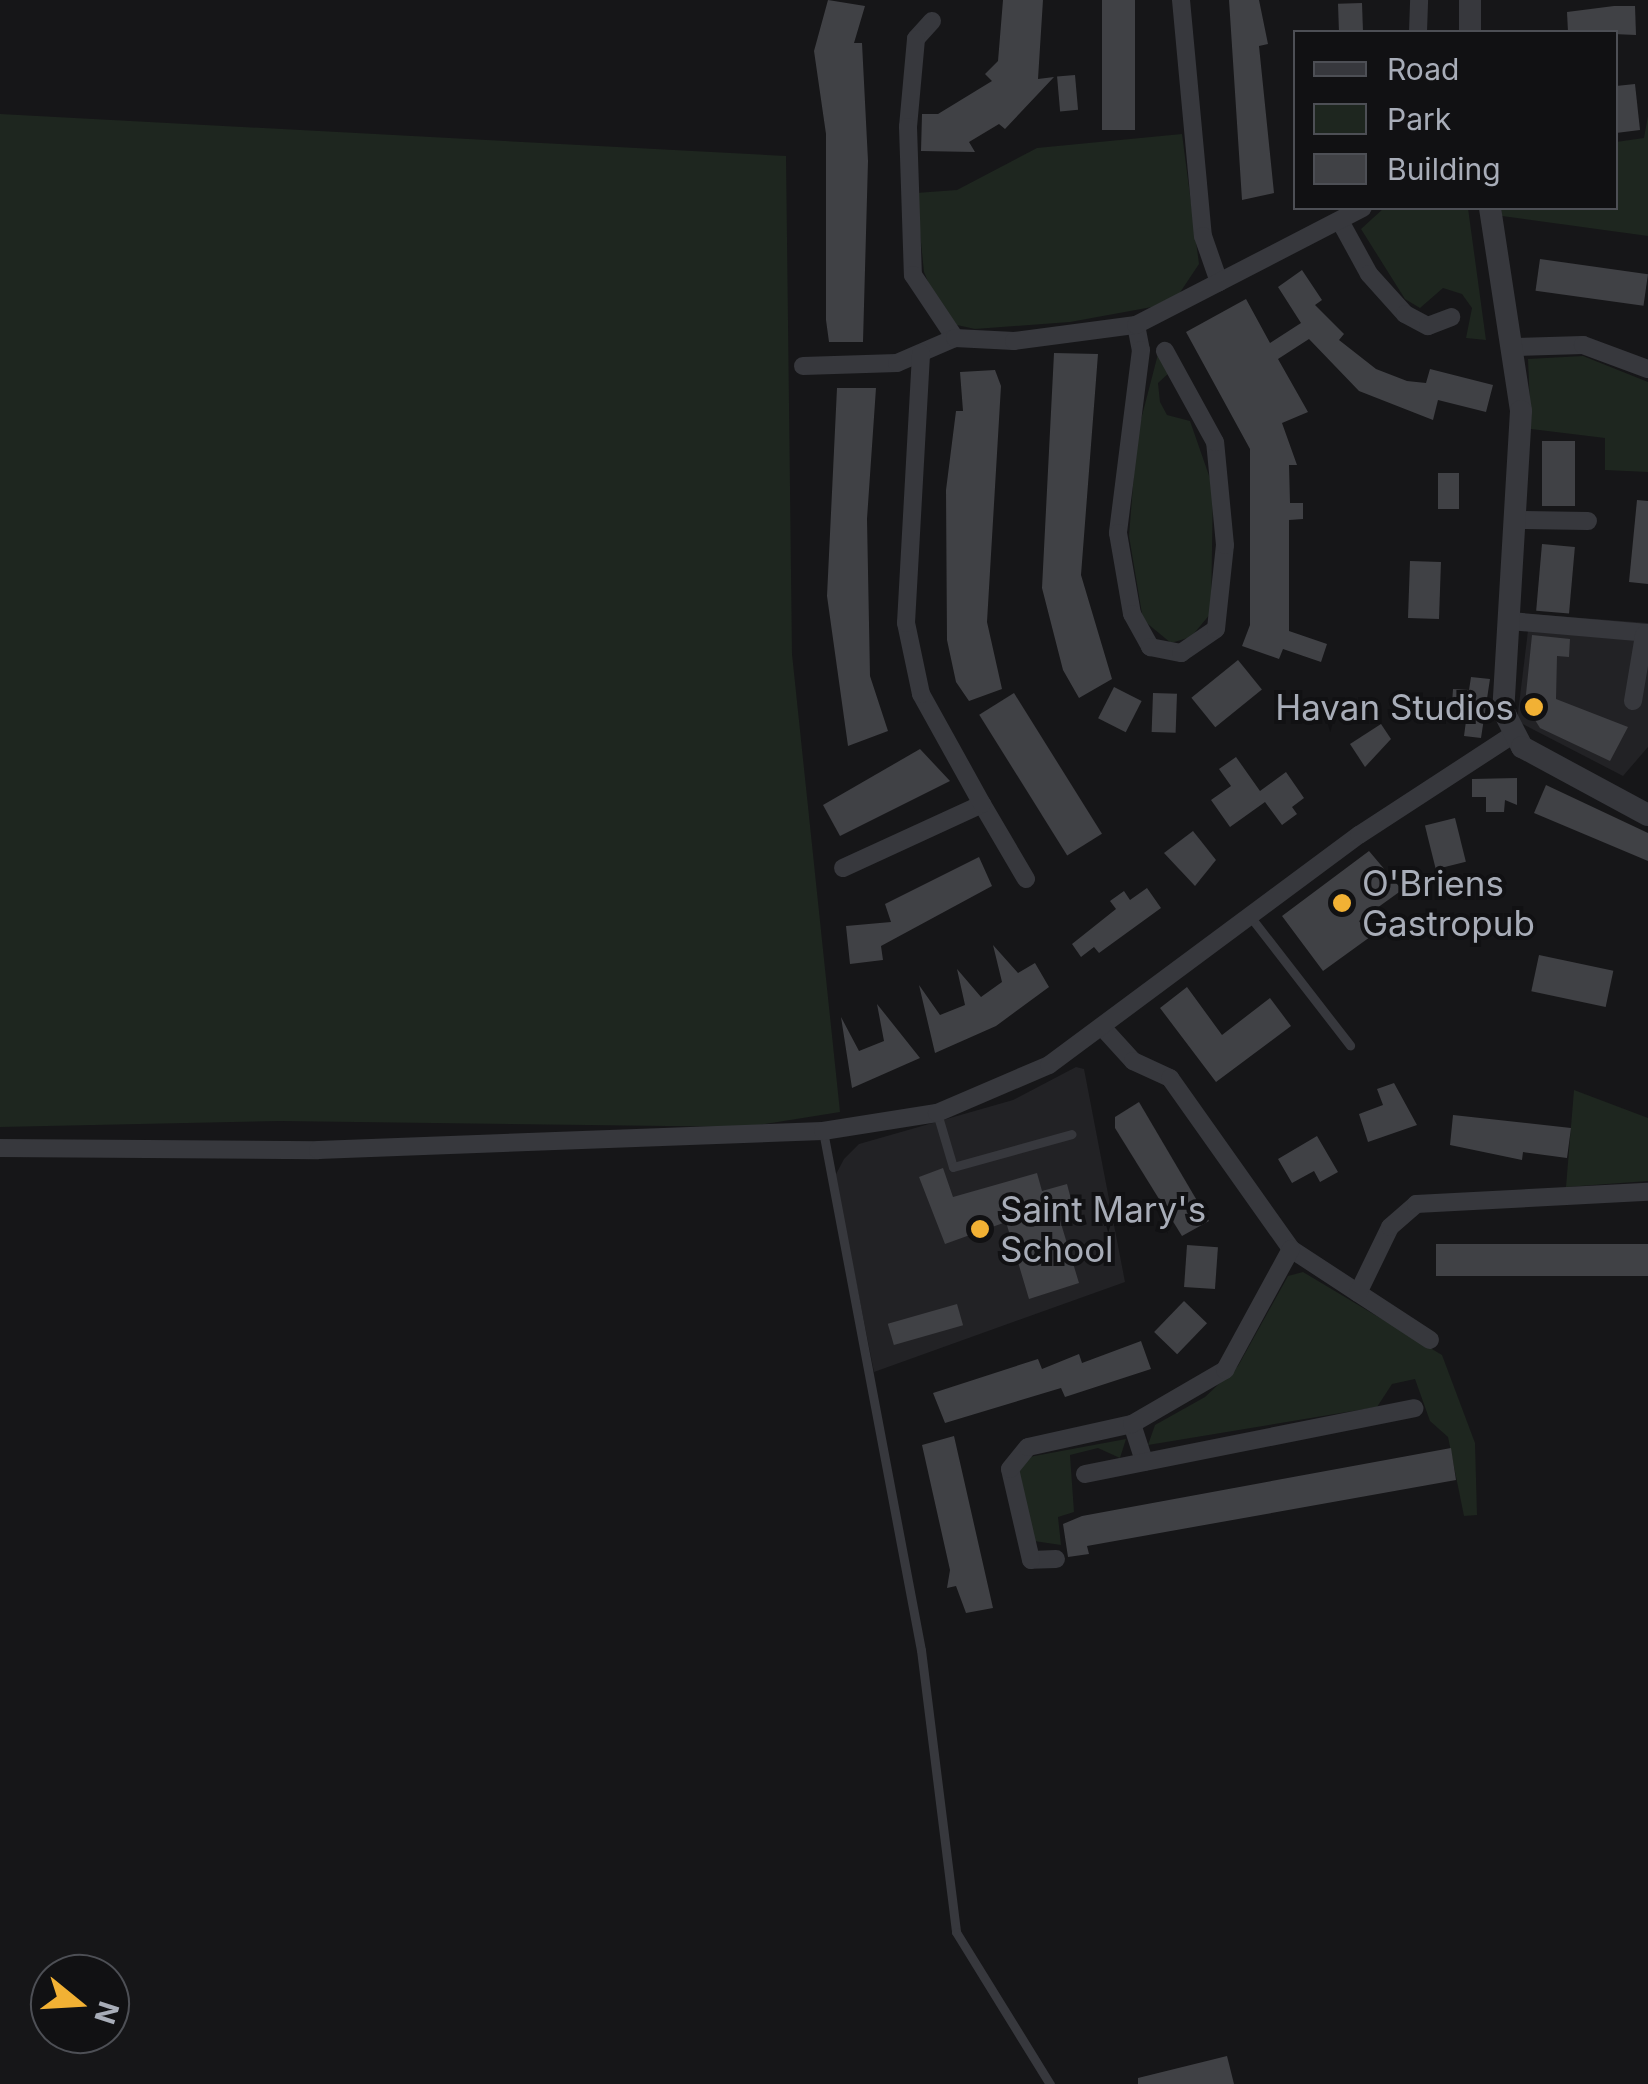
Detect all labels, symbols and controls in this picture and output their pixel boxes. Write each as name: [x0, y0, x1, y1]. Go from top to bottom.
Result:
legend: [1293, 30, 1618, 210]
text: Road: [1387, 51, 1459, 87]
text: Park: [1387, 101, 1451, 137]
text: Building: [1387, 151, 1501, 187]
place label: Havan Studios: [1275, 686, 1514, 728]
marker: Havan Studios: [1523, 696, 1545, 718]
place label: O'Briens Gastropub: [1362, 862, 1535, 944]
marker: O'Briens Gastropub: [1331, 892, 1353, 914]
place label: Saint Mary's School: [1000, 1188, 1206, 1270]
marker: Saint Mary's School: [969, 1218, 991, 1240]
north arrow: [30, 1954, 130, 2054]
text: N: [87, 1997, 126, 2028]

